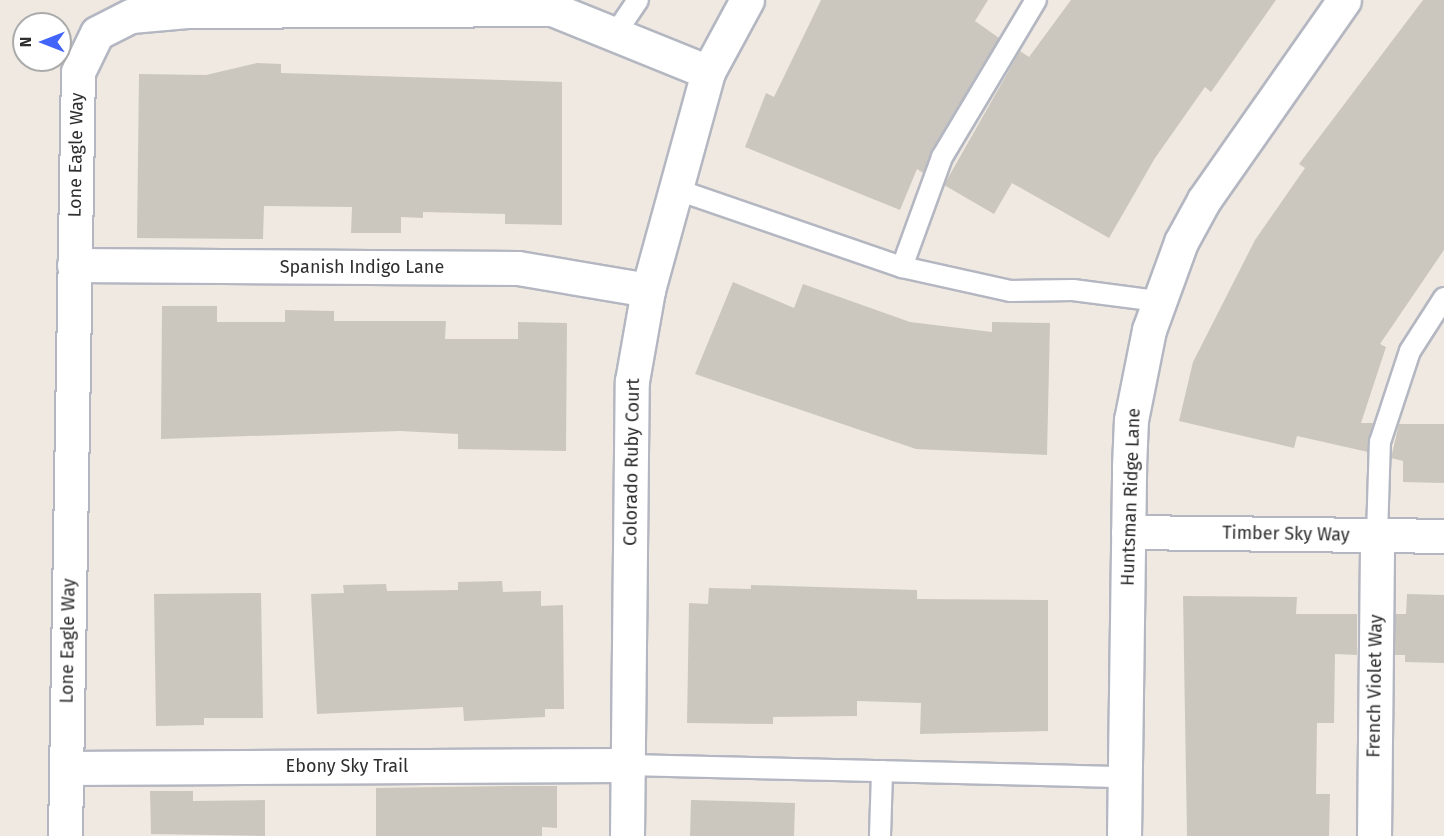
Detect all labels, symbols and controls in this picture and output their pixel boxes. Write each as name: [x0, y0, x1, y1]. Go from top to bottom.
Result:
north arrow: [12, 12, 72, 72]
text: N: [16, 37, 35, 47]
street label: Lone Eagle Way: [64, 92, 88, 218]
street label: Spanish Indigo Lane: [280, 256, 444, 278]
street label: Colorado Ruby Court: [620, 378, 644, 546]
street label: Huntsman Ridge Lane: [1117, 408, 1145, 586]
street label: Timber Sky Way: [1222, 522, 1350, 546]
street label: Lone Eagle Way: [56, 578, 80, 704]
street label: French Violet Way: [1363, 614, 1387, 758]
street label: Ebony Sky Trail: [286, 755, 408, 777]

